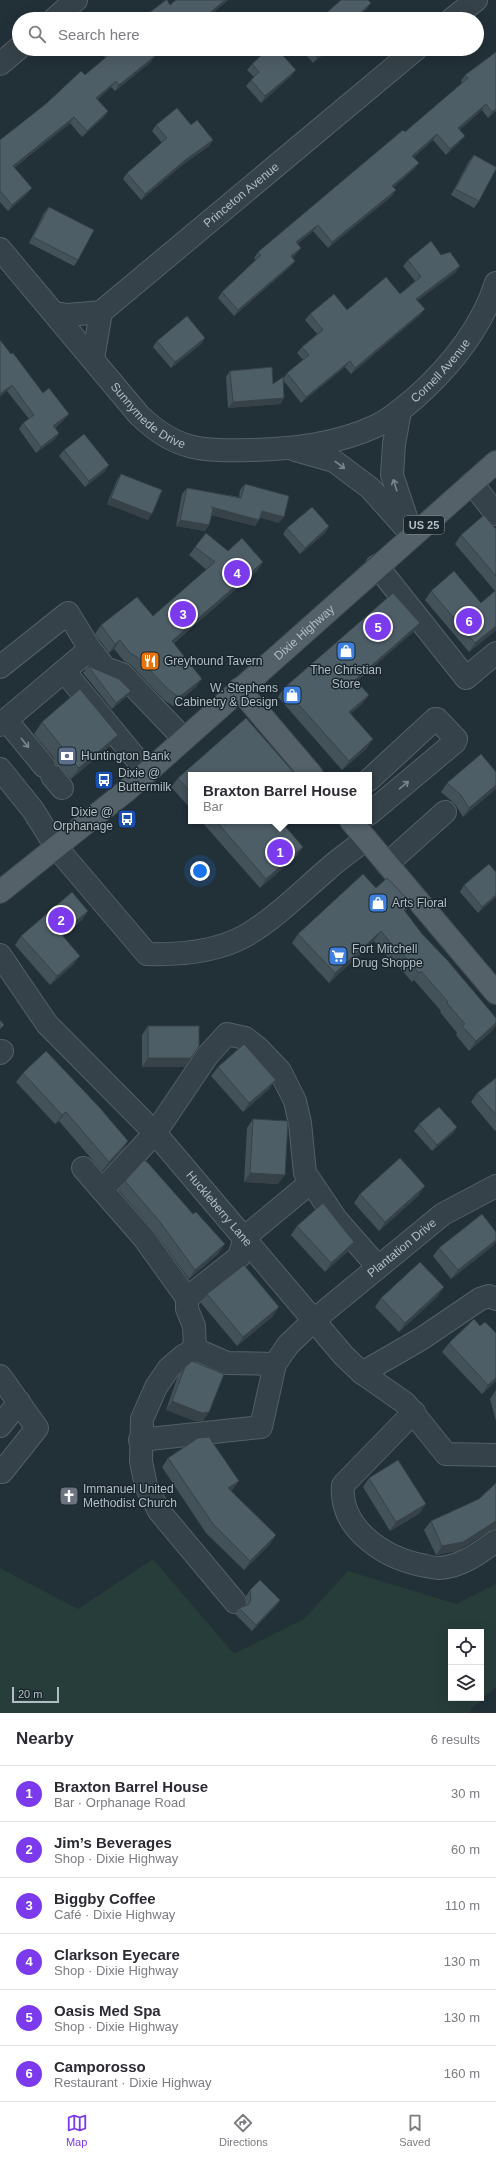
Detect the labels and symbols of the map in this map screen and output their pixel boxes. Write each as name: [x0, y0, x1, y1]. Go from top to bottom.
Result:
street label: Princeton Avenue: [201, 159, 282, 230]
street label: Cornell Avenue: [408, 336, 473, 405]
street label: Sunnymede Drive: [108, 380, 188, 452]
one-way arrow: [334, 461, 345, 469]
one-way arrow: [391, 479, 399, 491]
road number: US 25: [404, 516, 444, 534]
pin: 4: [224, 558, 250, 588]
pin: 3: [170, 599, 196, 629]
street label: Dixie Highway: [271, 602, 337, 663]
pin: 6: [456, 606, 482, 636]
pin: 5: [365, 612, 391, 642]
shop icon: The Christian Store: [335, 640, 357, 662]
restaurant icon: Greyhound Tavern: [139, 650, 161, 672]
place label: Greyhound Tavern: [164, 654, 263, 668]
place label: The Christian Store: [310, 663, 382, 691]
place label: W. Stephens Cabinetry & Design: [175, 681, 278, 709]
shop icon: W. Stephens Cabinetry & Design: [281, 684, 303, 706]
one-way arrow: [20, 737, 29, 748]
bank icon: Huntington Bank: [56, 745, 78, 767]
place label: Huntington Bank: [81, 749, 171, 763]
place label: Dixie @ Buttermilk: [118, 766, 172, 794]
bus stop icon: Dixie @ Buttermilk: [93, 769, 115, 791]
one-way arrow: [399, 781, 409, 790]
place label: Dixie @ Orphanage: [53, 805, 113, 833]
bus stop icon: Dixie @ Orphanage: [116, 808, 138, 830]
pin: 1: [267, 837, 293, 867]
your location: [190, 861, 210, 881]
shop icon: Arts Floral: [367, 892, 389, 914]
place label: Arts Floral: [392, 896, 447, 910]
pin: 2: [48, 905, 74, 935]
place label: Fort Mitchell Drug Shoppe: [352, 942, 423, 970]
supermarket icon: Fort Mitchell Drug Shoppe: [327, 945, 349, 967]
street label: Huckleberry Lane: [183, 1168, 255, 1249]
street label: Plantation Drive: [365, 1215, 439, 1280]
place label: Immanuel United Methodist Church: [83, 1482, 177, 1510]
church icon: Immanuel United Methodist Church: [58, 1485, 80, 1507]
scale bar: [12, 1685, 59, 1704]

